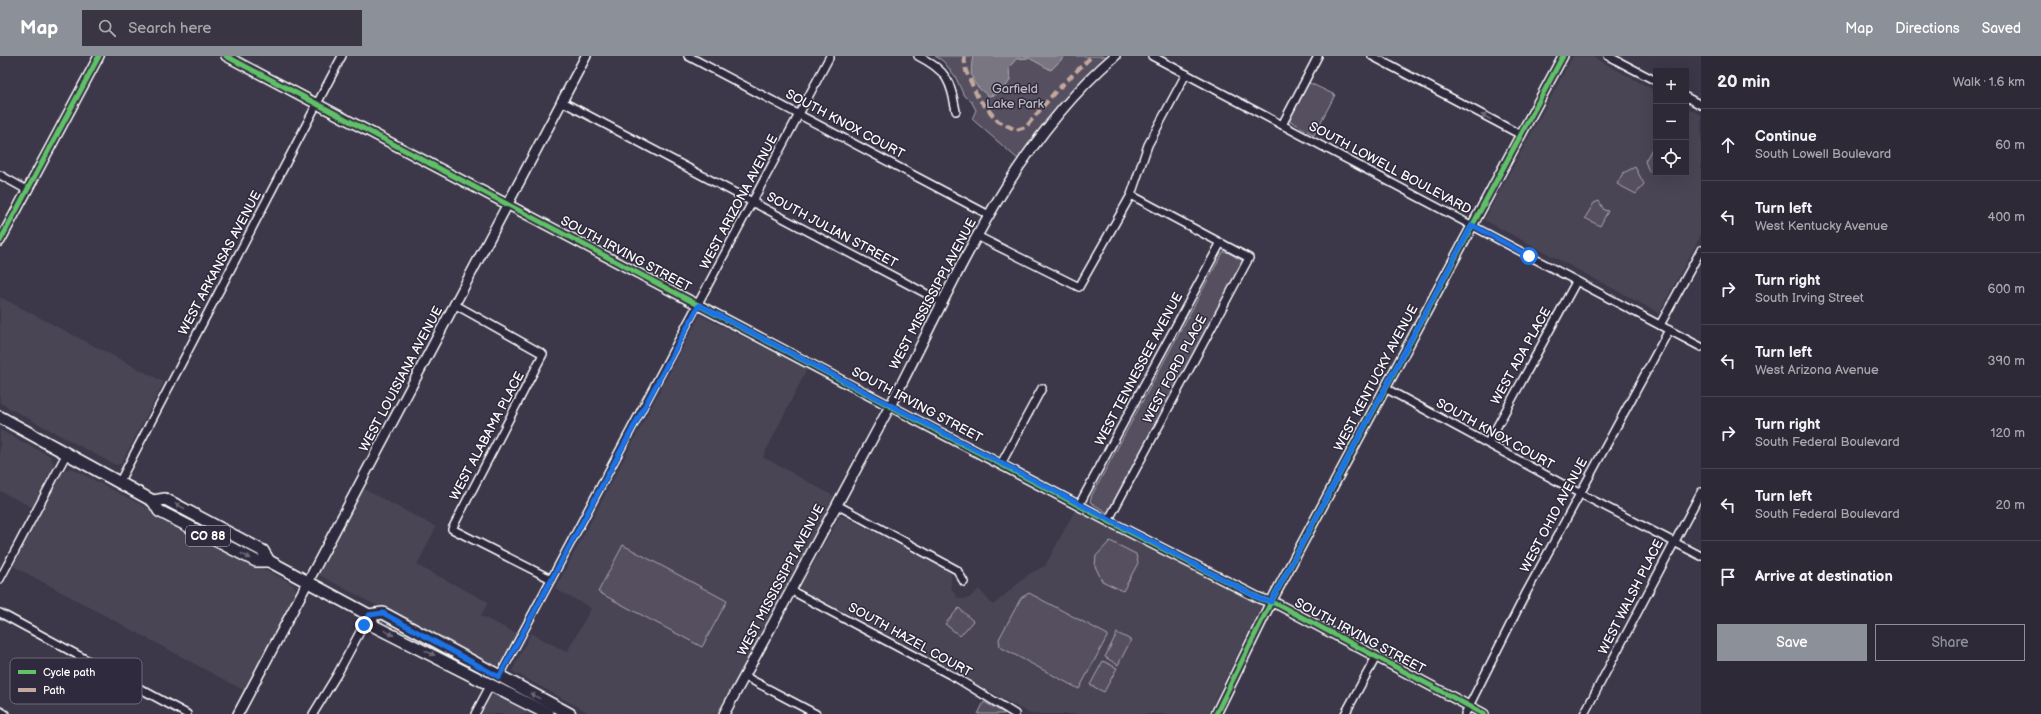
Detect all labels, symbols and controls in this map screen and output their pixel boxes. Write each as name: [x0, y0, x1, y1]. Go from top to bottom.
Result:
search box: [82, 10, 362, 46]
text: Map: [20, 17, 58, 40]
icon: search: [96, 17, 118, 39]
text: Search here: [128, 19, 211, 38]
text: Map: [1845, 20, 1873, 37]
text: Directions: [1895, 20, 1960, 37]
text: Saved: [1982, 20, 2021, 37]
map controls: [1653, 68, 1689, 176]
button: +: [1653, 68, 1689, 104]
text: 20 min: [1717, 72, 1770, 92]
text: Walk · 1.6 km: [1953, 74, 2025, 90]
park label: Garfield Lake Park: [986, 81, 1045, 112]
street label: SOUTH KNOX COURT: [783, 86, 907, 162]
button: −: [1653, 104, 1689, 140]
one-way arrow: [1480, 114, 1492, 120]
street label: SOUTH LOWELL BOULEVARD: [1306, 118, 1474, 218]
text: Continue: [1755, 127, 1817, 146]
street label: WEST ARIZONA AVENUE: [697, 131, 782, 272]
icon: ahead: [1717, 134, 1739, 156]
text: 60 m: [1995, 137, 2025, 153]
button: locate: [1653, 140, 1689, 176]
text: South Lowell Boulevard: [1755, 146, 1891, 162]
street label: WEST ARKANSAS AVENUE: [175, 188, 265, 338]
street label: SOUTH JULIAN STREET: [764, 189, 900, 271]
text: Turn left: [1755, 199, 1812, 218]
icon: left: [1717, 206, 1739, 228]
text: 400 m: [1988, 209, 2025, 225]
street label: SOUTH IRVING STREET: [558, 213, 694, 295]
street label: WEST MISSISSIPPI AVENUE: [886, 215, 980, 373]
text: West Kentucky Avenue: [1755, 218, 1888, 234]
route start: [1520, 247, 1538, 265]
text: Turn right: [1755, 271, 1820, 290]
icon: right: [1717, 278, 1739, 300]
text: 600 m: [1988, 281, 2025, 297]
street label: WEST TENNESSEE AVENUE: [1092, 289, 1186, 448]
text: South Irving Street: [1755, 290, 1864, 306]
street label: WEST KENTUCKY AVENUE: [1331, 302, 1422, 454]
street label: WEST LOUISIANA AVENUE: [356, 303, 446, 454]
street label: WEST ADA PLACE: [1488, 304, 1555, 407]
street label: WEST FORD PLACE: [1140, 312, 1211, 426]
text: Turn left: [1755, 343, 1812, 362]
icon: left: [1717, 350, 1739, 372]
text: 390 m: [1988, 353, 2025, 369]
text: West Arizona Avenue: [1755, 362, 1879, 378]
street label: SOUTH IRVING STREET: [849, 364, 985, 446]
street label: WEST ALABAMA PLACE: [446, 369, 528, 503]
street label: SOUTH KNOX COURT: [1433, 395, 1557, 473]
text: Turn right: [1755, 415, 1820, 434]
icon: right: [1717, 422, 1739, 444]
text: 120 m: [1990, 425, 2025, 441]
text: South Federal Boulevard: [1755, 434, 1900, 450]
street label: WEST OHIO AVENUE: [1517, 455, 1591, 575]
text: Turn left: [1755, 487, 1812, 506]
icon: left: [1717, 494, 1739, 516]
text: 20 m: [1995, 497, 2025, 513]
street label: WEST MISSISSIPPI AVENUE: [734, 501, 828, 659]
one-way arrow: [174, 503, 186, 510]
text: South Federal Boulevard: [1755, 506, 1900, 522]
road number: CO 88: [186, 526, 230, 546]
street label: WEST WALSH PLACE: [1595, 536, 1667, 657]
one-way arrow: [240, 552, 251, 559]
icon: arrive: [1717, 566, 1739, 588]
text: Arrive at destination: [1755, 567, 1893, 586]
street label: SOUTH IRVING STREET: [1292, 595, 1428, 677]
street label: SOUTH HAZEL COURT: [845, 599, 975, 681]
route end: [355, 616, 373, 634]
button: Save: [1717, 624, 1867, 661]
button: Share: [1875, 624, 2025, 661]
one-way arrow: [383, 630, 394, 636]
one-way arrow: [424, 650, 435, 656]
legend: [10, 658, 142, 704]
text: Cycle path: [43, 666, 95, 679]
text: Path: [43, 684, 65, 697]
one-way arrow: [530, 692, 541, 699]

